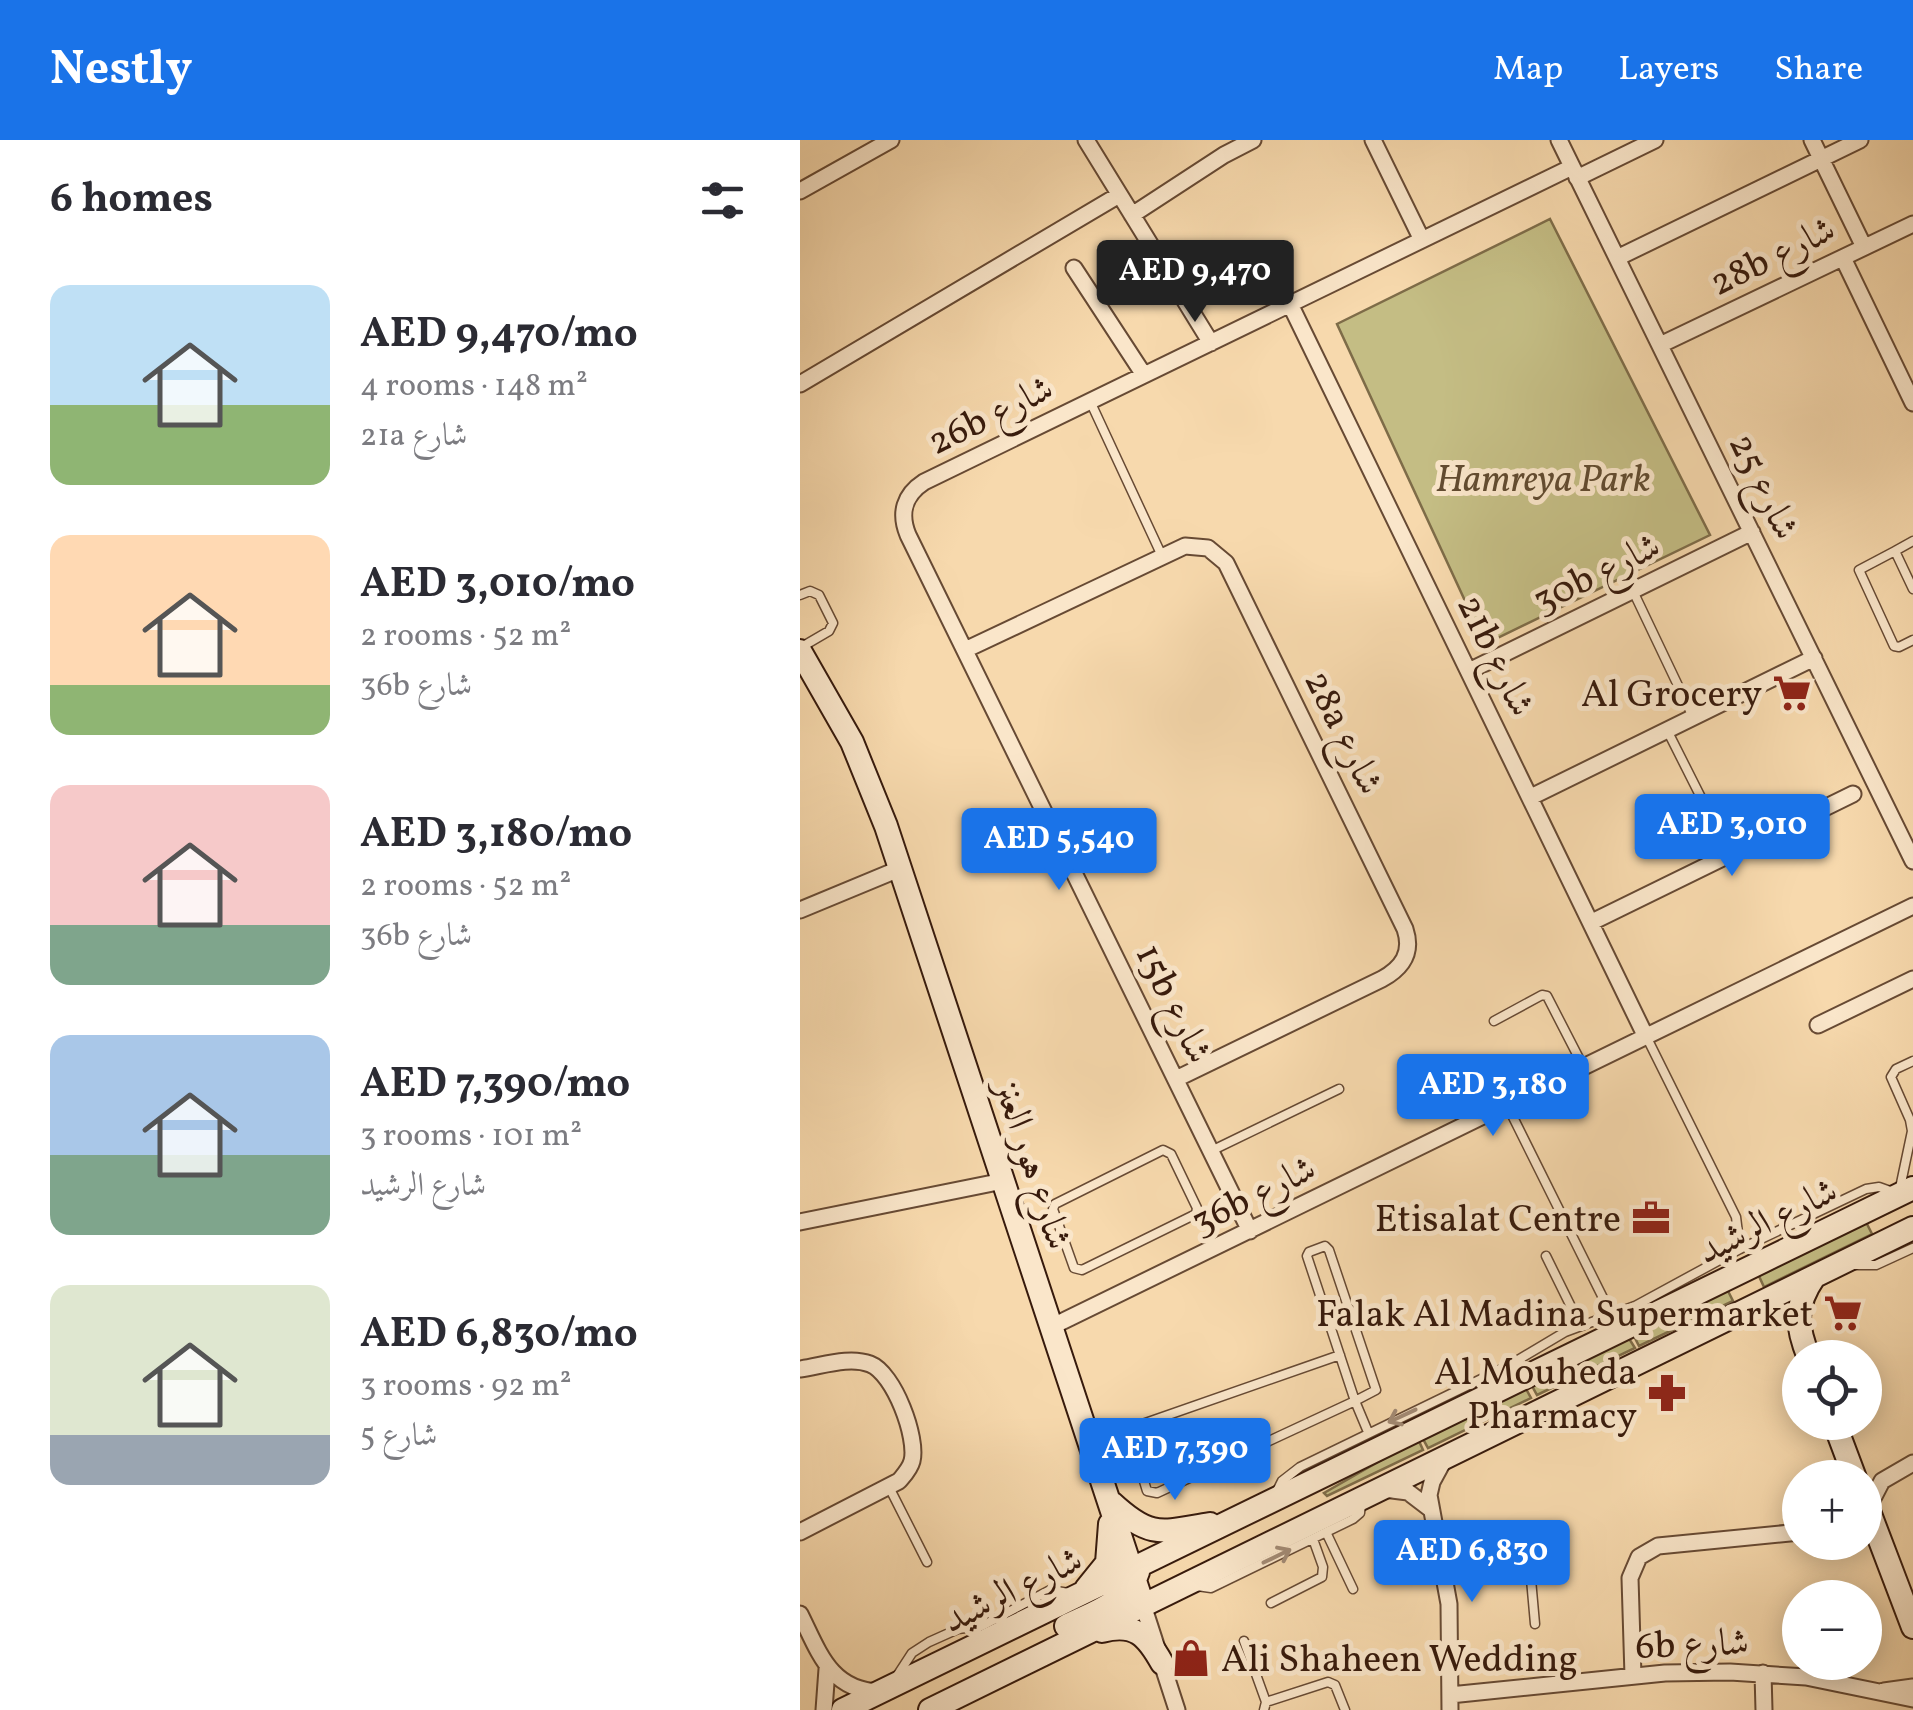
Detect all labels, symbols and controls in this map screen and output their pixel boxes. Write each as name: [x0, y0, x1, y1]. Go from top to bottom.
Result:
text: Nestly: [50, 37, 192, 104]
text: Map: [1493, 46, 1563, 94]
text: Layers: [1618, 46, 1719, 94]
text: Share: [1774, 46, 1863, 94]
text: 6 homes: [50, 171, 213, 230]
icon: filters: [695, 173, 750, 228]
street label: 28b شارع: [1702, 205, 1846, 312]
pin: AED 9,470: [1081, 240, 1309, 325]
text: AED 9,470: [1119, 250, 1271, 294]
text: AED 9,470/mo: [360, 306, 638, 365]
icon: home: [130, 325, 250, 445]
street label: 26b شارع: [920, 364, 1064, 471]
text: 4 rooms · 148 m²: [360, 365, 588, 409]
text: 21a شارع: [360, 415, 468, 459]
street label: شارع 25: [1713, 425, 1810, 550]
park label: Hamreya Park: [1435, 455, 1651, 508]
street label: 30b شارع: [1525, 522, 1671, 630]
text: AED 3,010/mo: [360, 556, 635, 615]
icon: home: [130, 575, 250, 695]
street label: 21b شارع: [1441, 587, 1546, 727]
text: 2 rooms · 52 m²: [360, 615, 571, 659]
street label: 28a شارع: [1288, 663, 1395, 805]
text: 36b شارع: [360, 665, 472, 709]
place label: Al Grocery: [1581, 670, 1762, 723]
supermarket icon: Al Grocery: [1771, 672, 1813, 714]
pin: AED 3,010: [1618, 794, 1846, 879]
text: AED 3,010: [1657, 804, 1807, 848]
text: AED 3,180/mo: [360, 806, 632, 865]
pin: AED 5,540: [945, 808, 1173, 893]
text: AED 5,540: [984, 818, 1134, 862]
icon: home: [130, 825, 250, 945]
text: 2 rooms · 52 m²: [360, 865, 571, 909]
text: 36b شارع: [360, 915, 472, 959]
street label: 15b شارع: [1119, 936, 1224, 1074]
pin: AED 3,180: [1379, 1054, 1607, 1139]
text: AED 7,390/mo: [360, 1056, 630, 1115]
text: AED 3,180: [1419, 1064, 1567, 1108]
street label: شارع هور العنز: [976, 1069, 1083, 1257]
icon: home: [130, 1075, 250, 1195]
text: 3 rooms · 101 m²: [360, 1115, 582, 1159]
street label: 36b شارع: [1183, 1144, 1326, 1251]
text: شارع الرشيد: [360, 1165, 486, 1209]
street label: شارع الرشيد: [1690, 1166, 1848, 1281]
place label: Etisalat Centre: [1375, 1195, 1621, 1248]
office icon: Etisalat Centre: [1630, 1197, 1672, 1239]
place label: Falak Al Madina Supermarket: [1316, 1290, 1813, 1343]
supermarket icon: Falak Al Madina Supermarket: [1822, 1292, 1864, 1334]
text: AED 6,830/mo: [360, 1306, 638, 1365]
icon: home: [130, 1325, 250, 1445]
map controls: [1782, 1340, 1882, 1680]
button: locate: [1782, 1340, 1882, 1440]
place label: Al Mouheda Pharmacy: [1434, 1348, 1637, 1445]
text: 3 rooms · 92 m²: [360, 1365, 572, 1409]
pharmacy icon: Al Mouheda Pharmacy: [1646, 1372, 1688, 1414]
one-way arrow: [1388, 1407, 1418, 1426]
text: شارع 5: [360, 1415, 437, 1459]
pin: AED 7,390: [1061, 1418, 1289, 1503]
text: AED 7,390: [1102, 1428, 1248, 1472]
button: +: [1782, 1460, 1882, 1560]
pin: AED 6,830: [1358, 1520, 1586, 1605]
text: AED 6,830: [1396, 1530, 1548, 1574]
street label: شارع الرشيد: [935, 1535, 1093, 1650]
one-way arrow: [1262, 1546, 1291, 1565]
button: −: [1782, 1580, 1882, 1680]
street label: 6b شارع: [1634, 1618, 1750, 1676]
place label: Ali Shaheen Wedding: [1221, 1635, 1578, 1688]
shop icon: Ali Shaheen Wedding: [1170, 1637, 1212, 1679]

